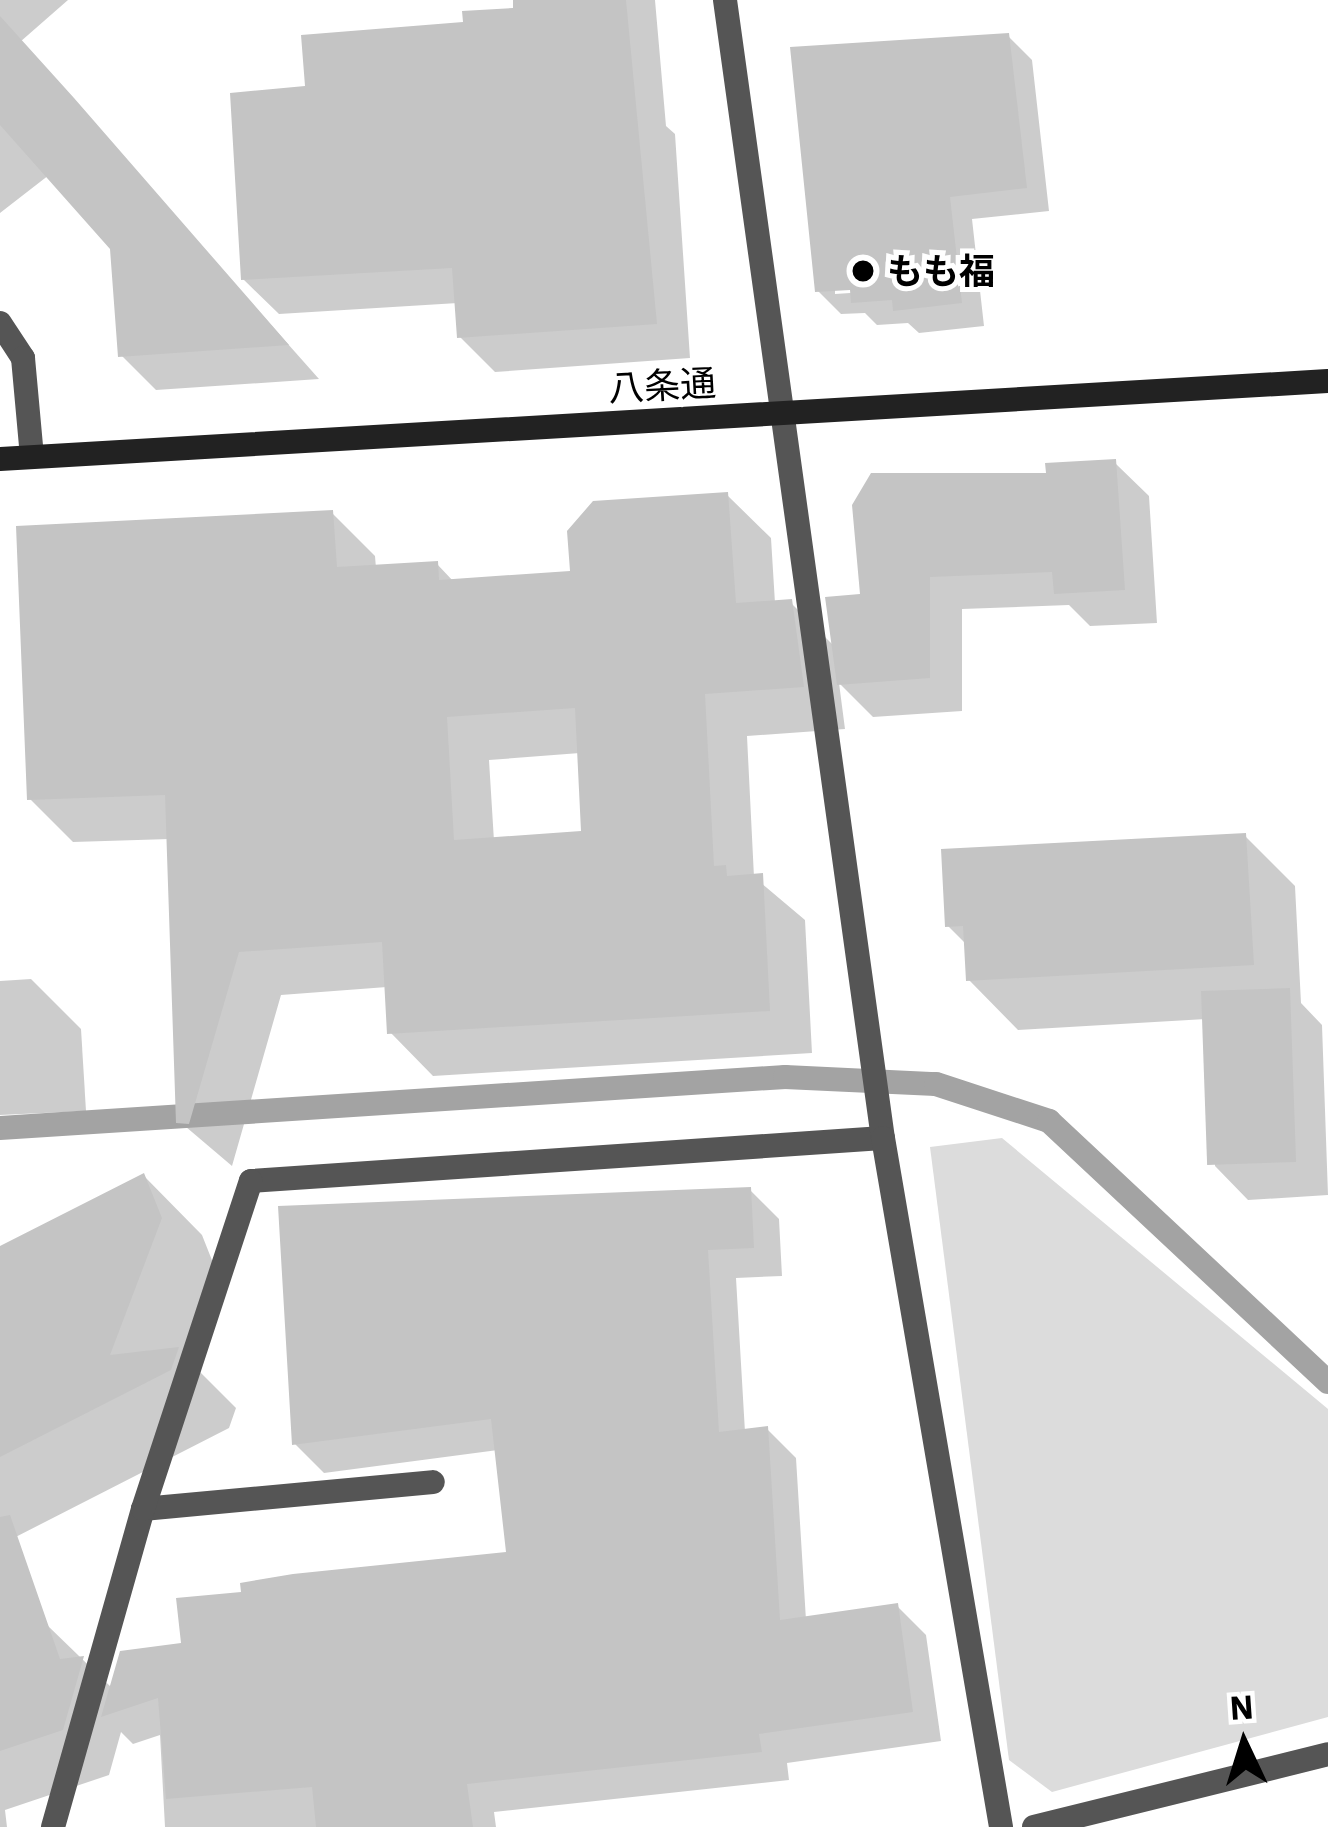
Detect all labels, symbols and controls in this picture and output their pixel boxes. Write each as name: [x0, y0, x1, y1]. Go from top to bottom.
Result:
place label: もも福: [887, 249, 995, 293]
marker: もも福: [850, 258, 876, 284]
street label: 八条通: [607, 361, 717, 409]
north arrow: [1184, 1683, 1304, 1803]
text: N: [1228, 1684, 1255, 1729]

